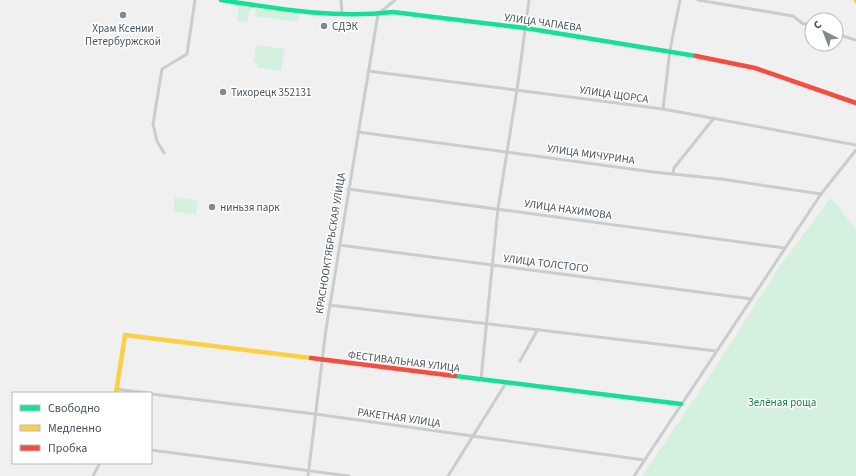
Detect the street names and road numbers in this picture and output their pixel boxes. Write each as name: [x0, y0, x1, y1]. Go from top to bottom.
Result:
street label: УЛИЦА ЧАПАЕВА: [503, 10, 583, 35]
street label: УЛИЦА ЩОРСА: [578, 82, 650, 107]
street label: УЛИЦА МИЧУРИНА: [546, 141, 636, 168]
street label: КРАСНООКТЯБРЬСКАЯ УЛИЦА: [312, 171, 349, 315]
street label: УЛИЦА НАХИМОВА: [523, 196, 613, 223]
street label: УЛИЦА ТОЛСТОГО: [503, 251, 589, 276]
street label: ФЕСТИВАЛЬНАЯ УЛИЦА: [347, 347, 461, 376]
street label: РАКЕТНАЯ УЛИЦА: [356, 404, 441, 431]

